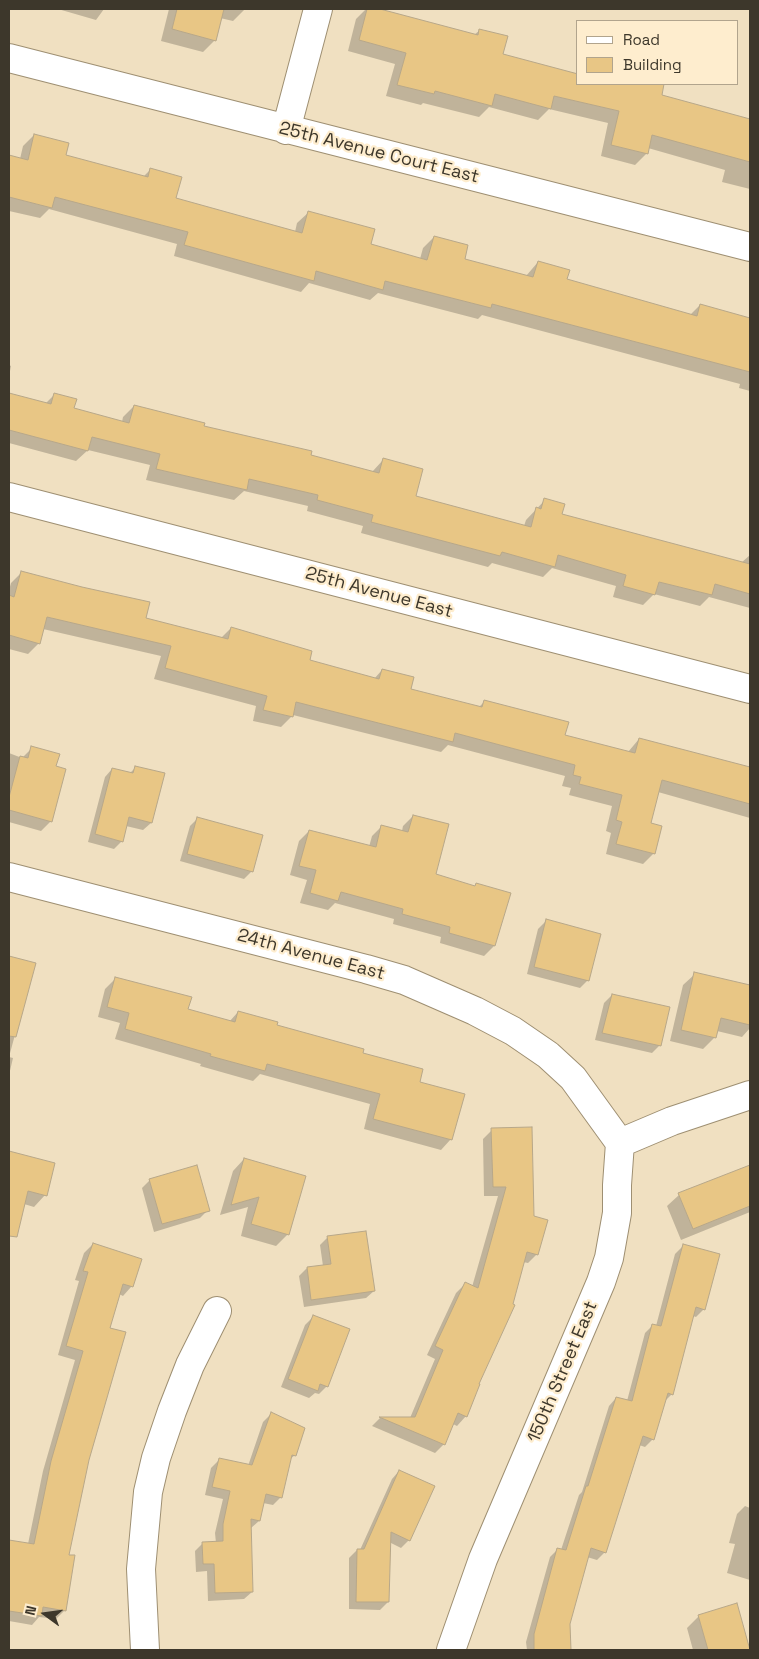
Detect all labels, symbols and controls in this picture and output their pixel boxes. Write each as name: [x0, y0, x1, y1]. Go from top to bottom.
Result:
legend: [576, 20, 739, 85]
text: Road: [623, 30, 660, 49]
text: Building: [623, 55, 682, 74]
street label: 25th Avenue Court East: [277, 118, 481, 188]
street label: 25th Avenue East: [303, 563, 455, 623]
street label: 24th Avenue East: [235, 925, 387, 985]
street label: 150th Street East: [523, 1298, 603, 1446]
north arrow: [20, 1589, 70, 1639]
text: N: [21, 1604, 40, 1617]

